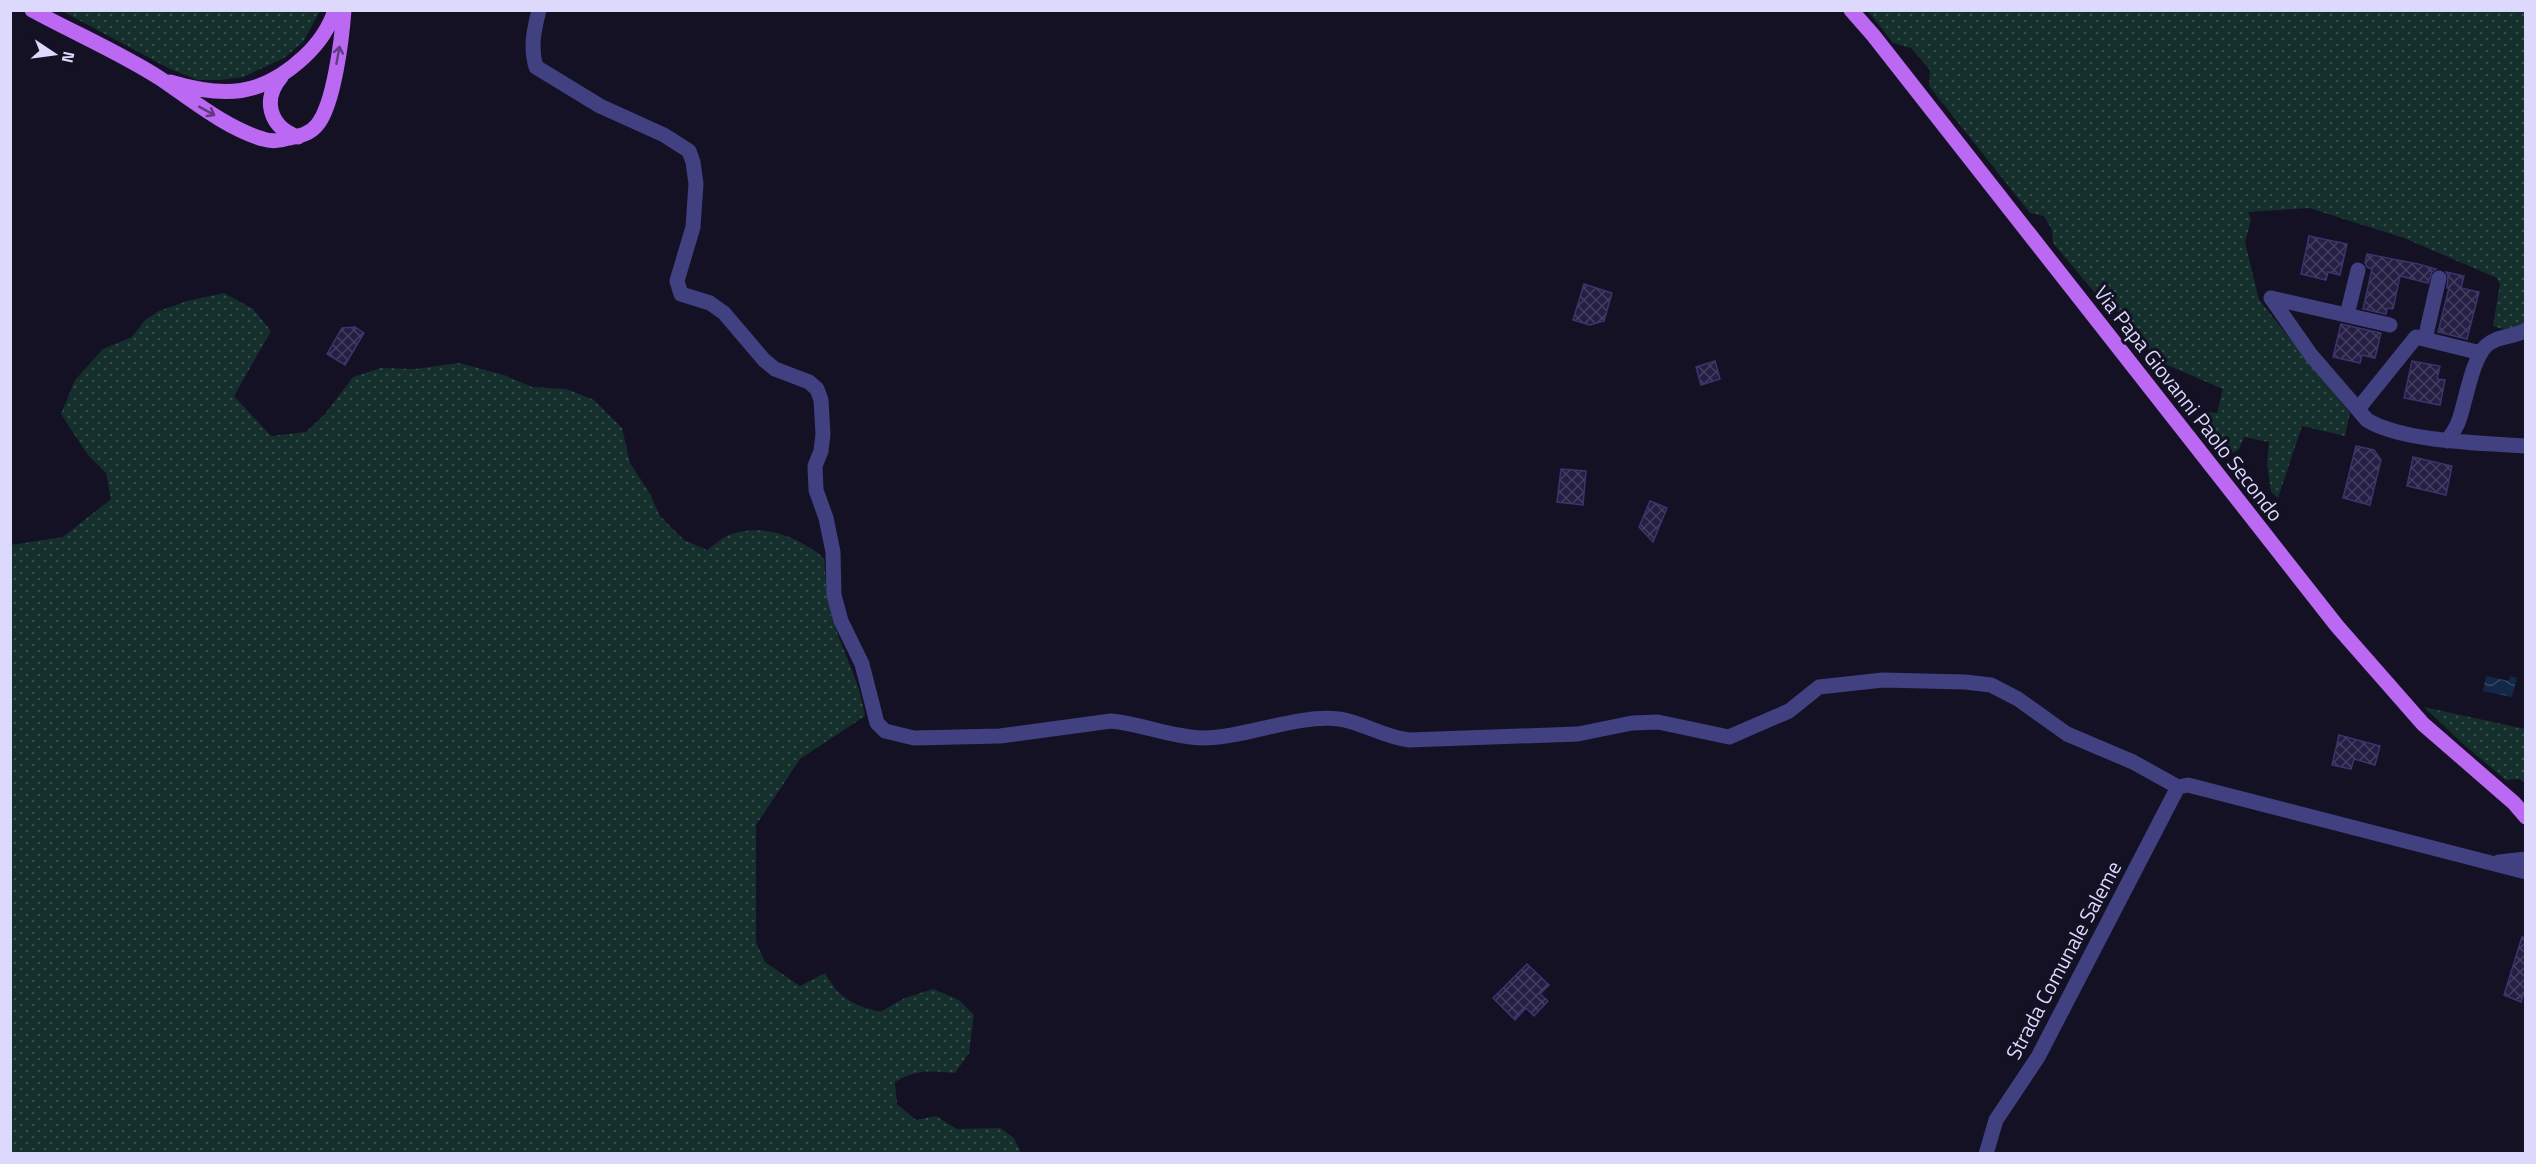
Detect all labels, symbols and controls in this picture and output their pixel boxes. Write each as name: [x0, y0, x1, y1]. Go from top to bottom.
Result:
north arrow: [24, 24, 84, 84]
one-way arrow: [332, 46, 343, 66]
text: N: [56, 49, 82, 65]
one-way arrow: [198, 105, 215, 117]
street label: Via Papa Giovanni Paolo Secondo: [2087, 278, 2291, 528]
street label: Strada Comunale Saleme: [1997, 855, 2129, 1065]

